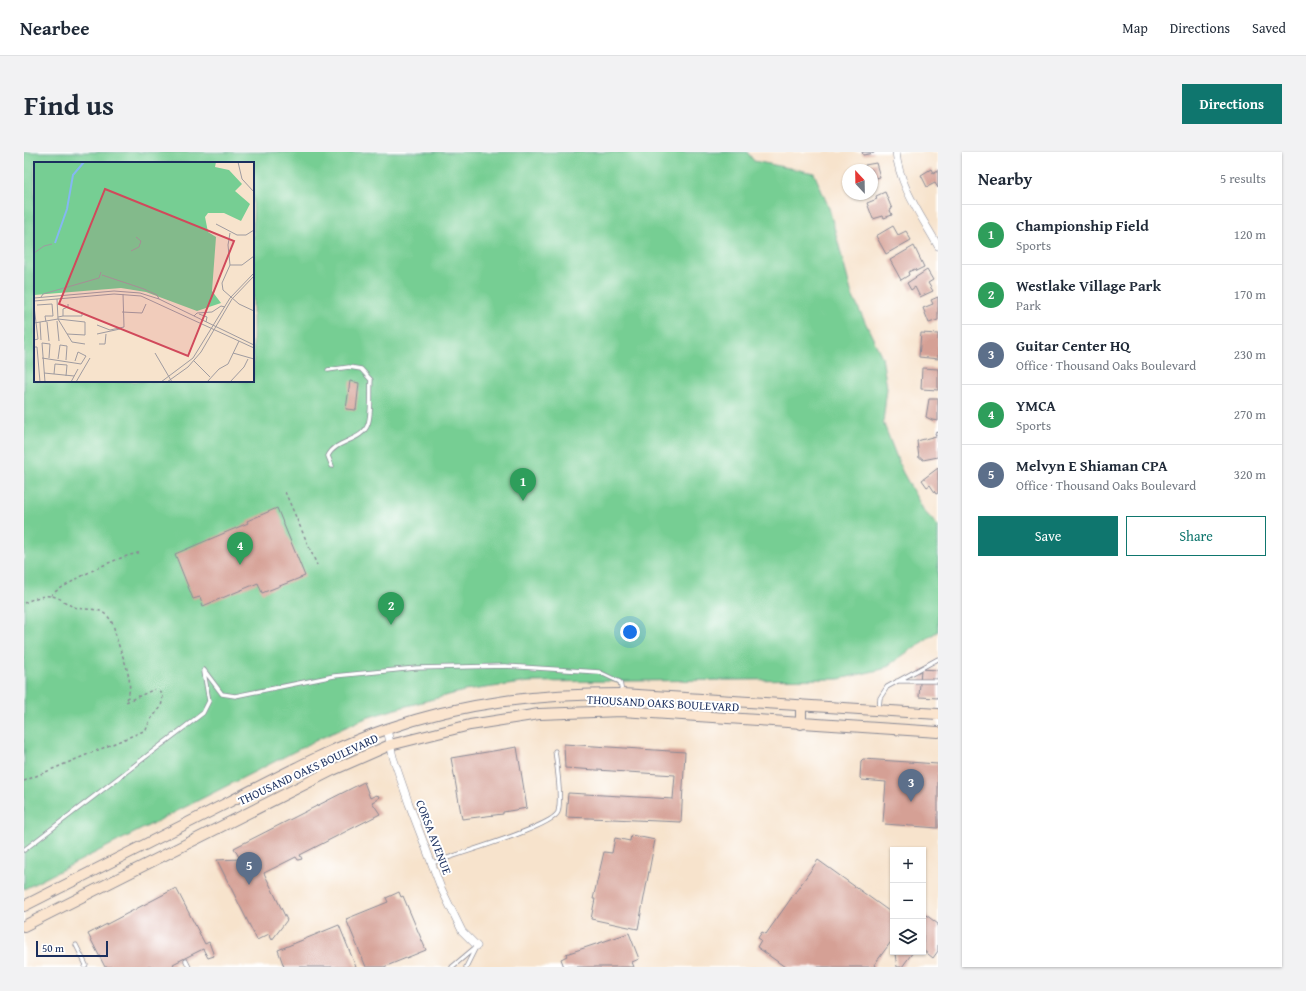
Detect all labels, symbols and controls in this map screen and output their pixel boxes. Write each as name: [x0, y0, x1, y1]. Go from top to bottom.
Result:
text: Nearbee: [20, 14, 90, 42]
text: Map: [1122, 18, 1148, 38]
text: Directions: [1170, 18, 1230, 38]
text: Saved: [1252, 18, 1286, 38]
text: Find us: [24, 84, 114, 125]
button: Directions: [1182, 84, 1282, 124]
inset map: [34, 162, 254, 382]
north arrow: [842, 164, 878, 200]
text: Nearby: [978, 166, 1032, 191]
text: 5 results: [1220, 169, 1266, 188]
text: Championship Field: [1016, 215, 1149, 236]
text: 1: [988, 225, 994, 244]
text: 120 m: [1234, 225, 1266, 244]
text: Sports: [1016, 236, 1051, 255]
text: Westlake Village Park: [1016, 275, 1161, 296]
text: 2: [988, 285, 994, 304]
text: 170 m: [1234, 285, 1266, 304]
text: Park: [1016, 296, 1041, 315]
text: Guitar Center HQ: [1016, 335, 1130, 356]
text: 3: [988, 345, 994, 364]
text: 230 m: [1234, 345, 1266, 364]
text: Office · Thousand Oaks Boulevard: [1016, 356, 1196, 375]
text: YMCA: [1016, 395, 1056, 416]
text: 4: [988, 405, 994, 424]
text: 270 m: [1234, 405, 1266, 424]
text: Sports: [1016, 416, 1051, 435]
text: Melvyn E Shiaman CPA: [1016, 455, 1168, 476]
text: 5: [988, 465, 994, 484]
text: 320 m: [1234, 465, 1266, 484]
pin: 1: [510, 468, 536, 501]
text: Office · Thousand Oaks Boulevard: [1016, 476, 1196, 495]
button: Save: [978, 516, 1118, 556]
button: Share: [1126, 516, 1266, 556]
pin: 4: [227, 532, 253, 565]
pin: 2: [378, 592, 404, 625]
your location: [620, 622, 640, 642]
street label: THOUSAND OAKS BOULEVARD: [586, 691, 740, 715]
street label: THOUSAND OAKS BOULEVARD: [235, 729, 381, 809]
pin: 3: [898, 769, 924, 802]
street label: CORSA AVENUE: [412, 797, 456, 877]
map controls: [890, 847, 926, 955]
button: +: [890, 847, 926, 883]
pin: 5: [236, 852, 262, 885]
button: −: [890, 883, 926, 919]
button: layers: [890, 919, 926, 955]
scale bar: [36, 939, 108, 958]
text: 50 m: [42, 940, 64, 956]

